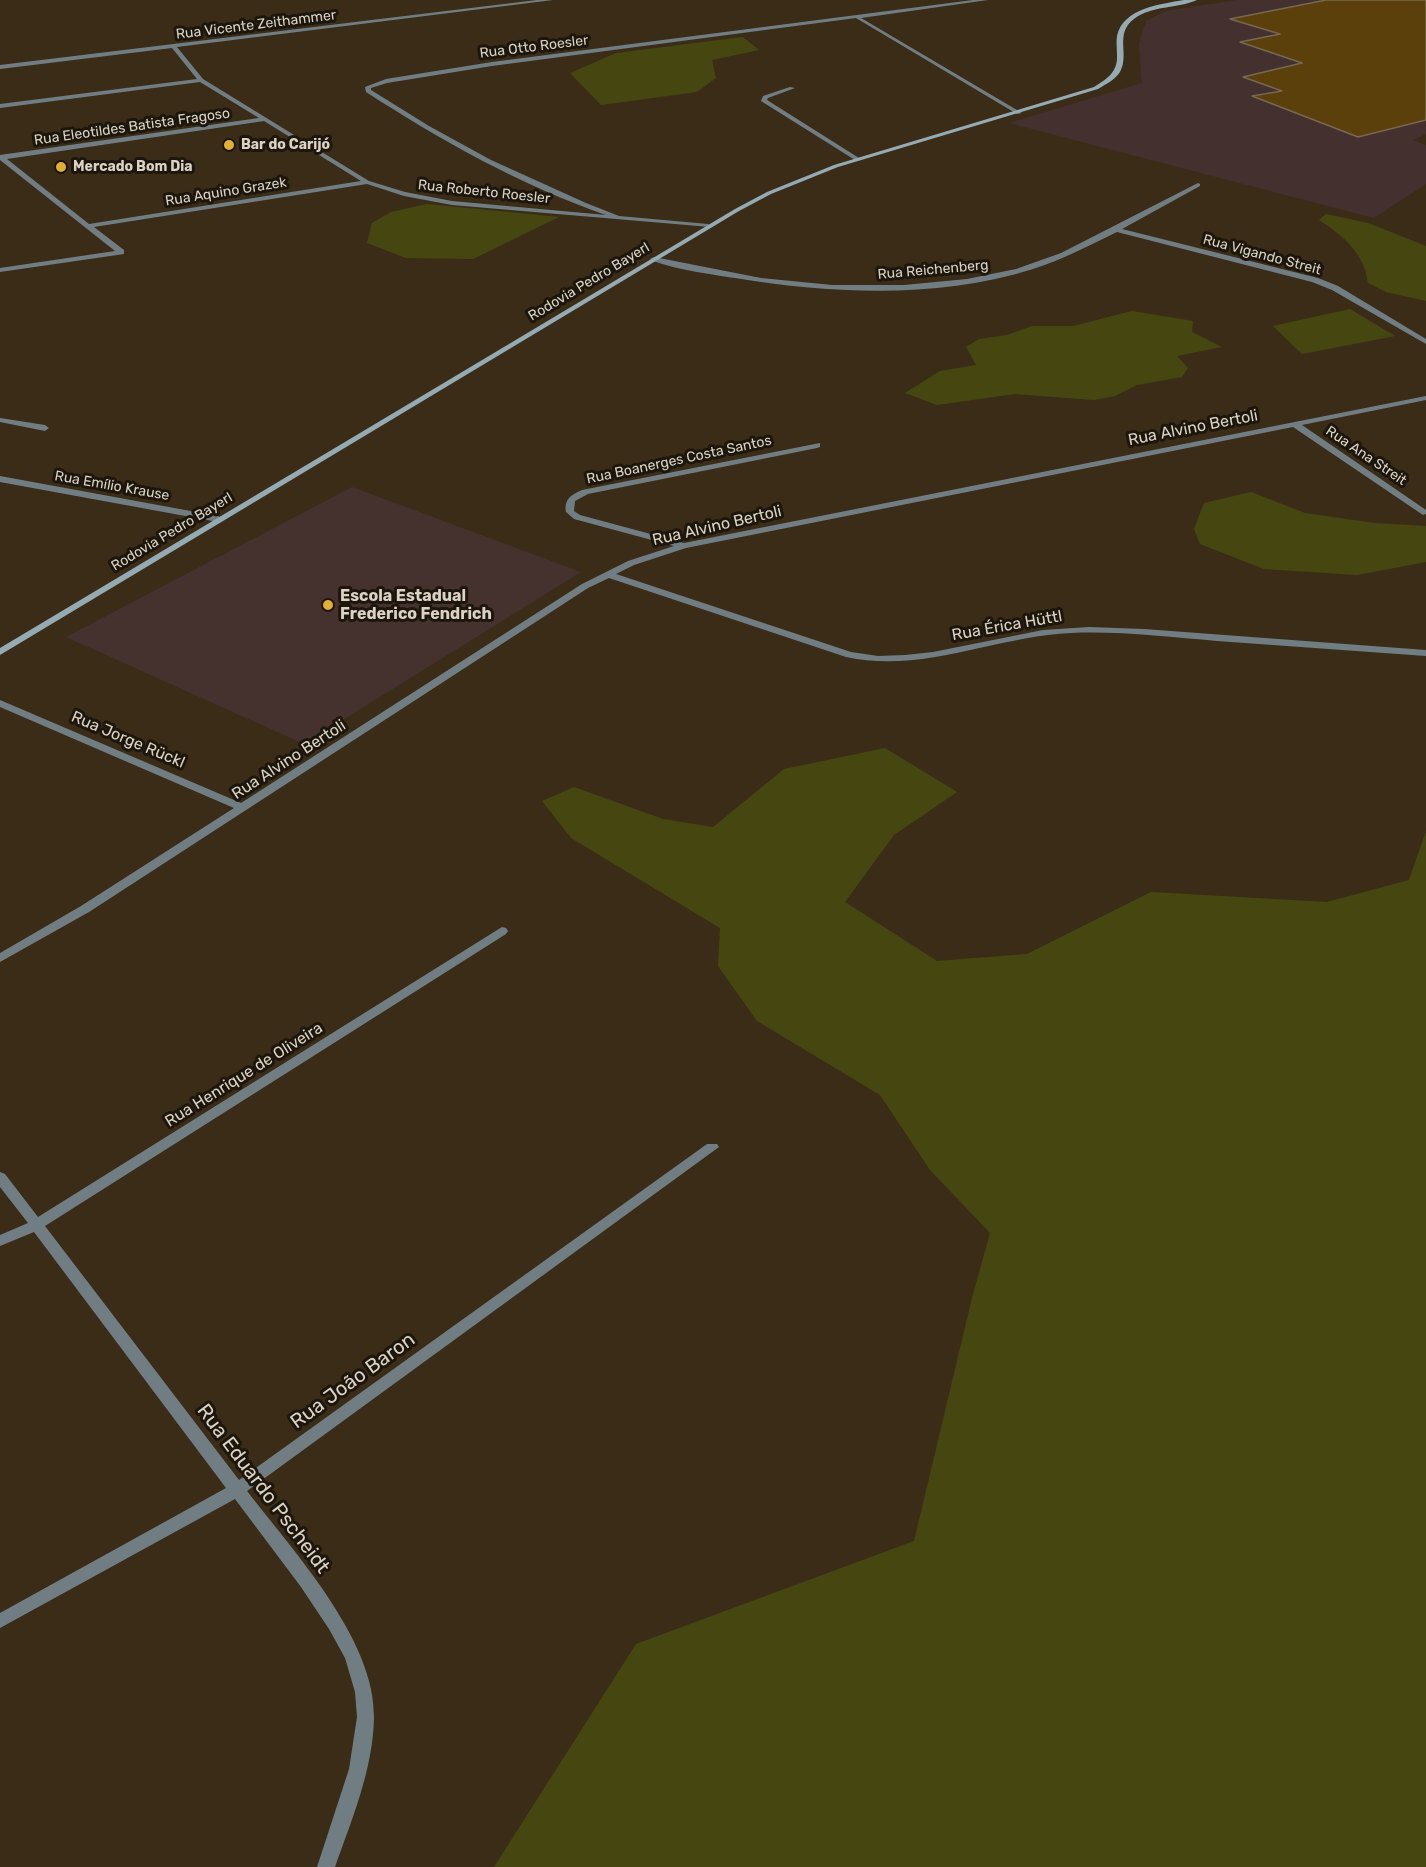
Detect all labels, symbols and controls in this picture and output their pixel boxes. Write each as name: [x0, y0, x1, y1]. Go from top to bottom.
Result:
street label: Rua Vicente Zeithammer: [175, 7, 337, 43]
street label: Rua Otto Roesler: [479, 32, 589, 62]
street label: Rua Eleotildes Batista Fragoso: [33, 105, 231, 149]
place label: Bar do Carijó: [241, 137, 330, 153]
marker: Bar do Carijó: [222, 138, 236, 152]
place label: Mercado Bom Dia: [73, 159, 193, 175]
marker: Mercado Bom Dia: [54, 160, 68, 174]
street label: Rua Aquino Grazek: [164, 174, 288, 210]
street label: Rua Roberto Roesler: [417, 177, 551, 207]
street label: Rua Vigando Streit: [1201, 231, 1323, 279]
street label: Rodovia Pedro Bayerl: [525, 239, 653, 325]
street label: Rua Reichenberg: [877, 257, 989, 283]
street label: Rua Alvino Bertoli: [1126, 406, 1260, 450]
street label: Rua Ana Streit: [1322, 423, 1410, 489]
street label: Rua Boanerges Costa Santos: [585, 432, 773, 488]
street label: Rua Emílio Krause: [53, 468, 171, 504]
street label: Rodovia Pedro Bayerl: [108, 489, 236, 575]
street label: Rua Alvino Bertoli: [651, 502, 783, 550]
place label: Escola Estadual Frederico Fendrich: [340, 586, 492, 624]
marker: Escola Estadual Frederico Fendrich: [321, 598, 335, 612]
street label: Rua Érica Hüttl: [950, 607, 1064, 645]
street label: Rua Jorge Rückl: [68, 707, 188, 773]
street label: Rua Alvino Bertoli: [228, 716, 350, 804]
street label: Rua Henrique de Oliveira: [162, 1019, 326, 1131]
street label: Rua João Baron: [286, 1328, 420, 1434]
street label: Rua Eduardo Pscheidt: [192, 1400, 334, 1578]

